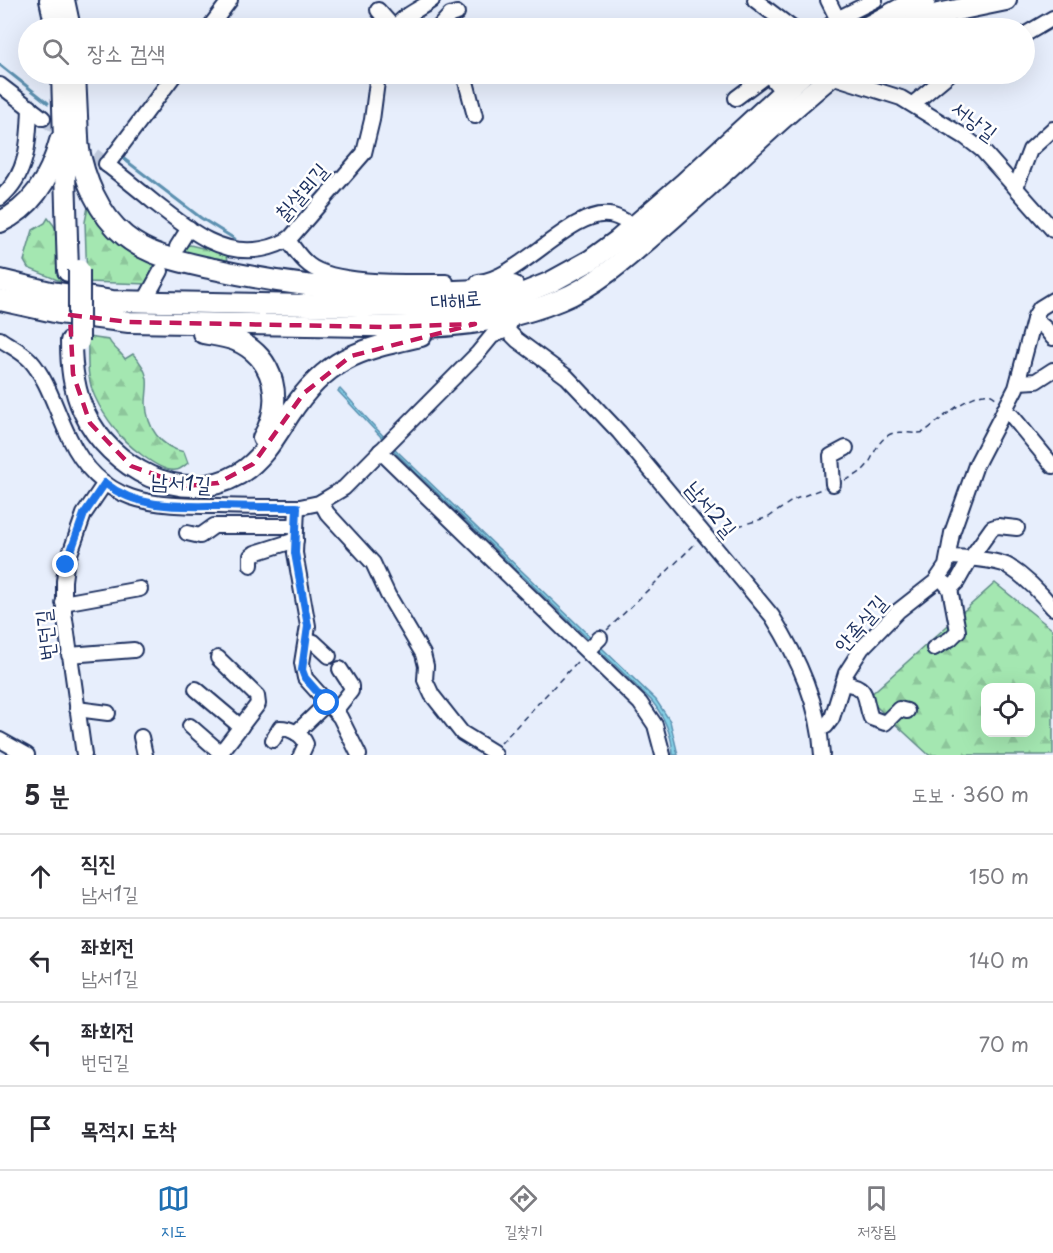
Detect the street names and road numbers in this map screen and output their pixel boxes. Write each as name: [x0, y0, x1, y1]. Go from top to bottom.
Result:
street label: 서낭길: [945, 91, 1005, 147]
street label: 칡살뫼길: [266, 155, 335, 227]
street label: 대해로: [429, 280, 482, 316]
street label: 남서1길: [150, 463, 212, 499]
street label: 남서2길: [679, 472, 746, 543]
street label: 안족실길: [825, 587, 894, 659]
street label: 번던길: [25, 608, 63, 662]

